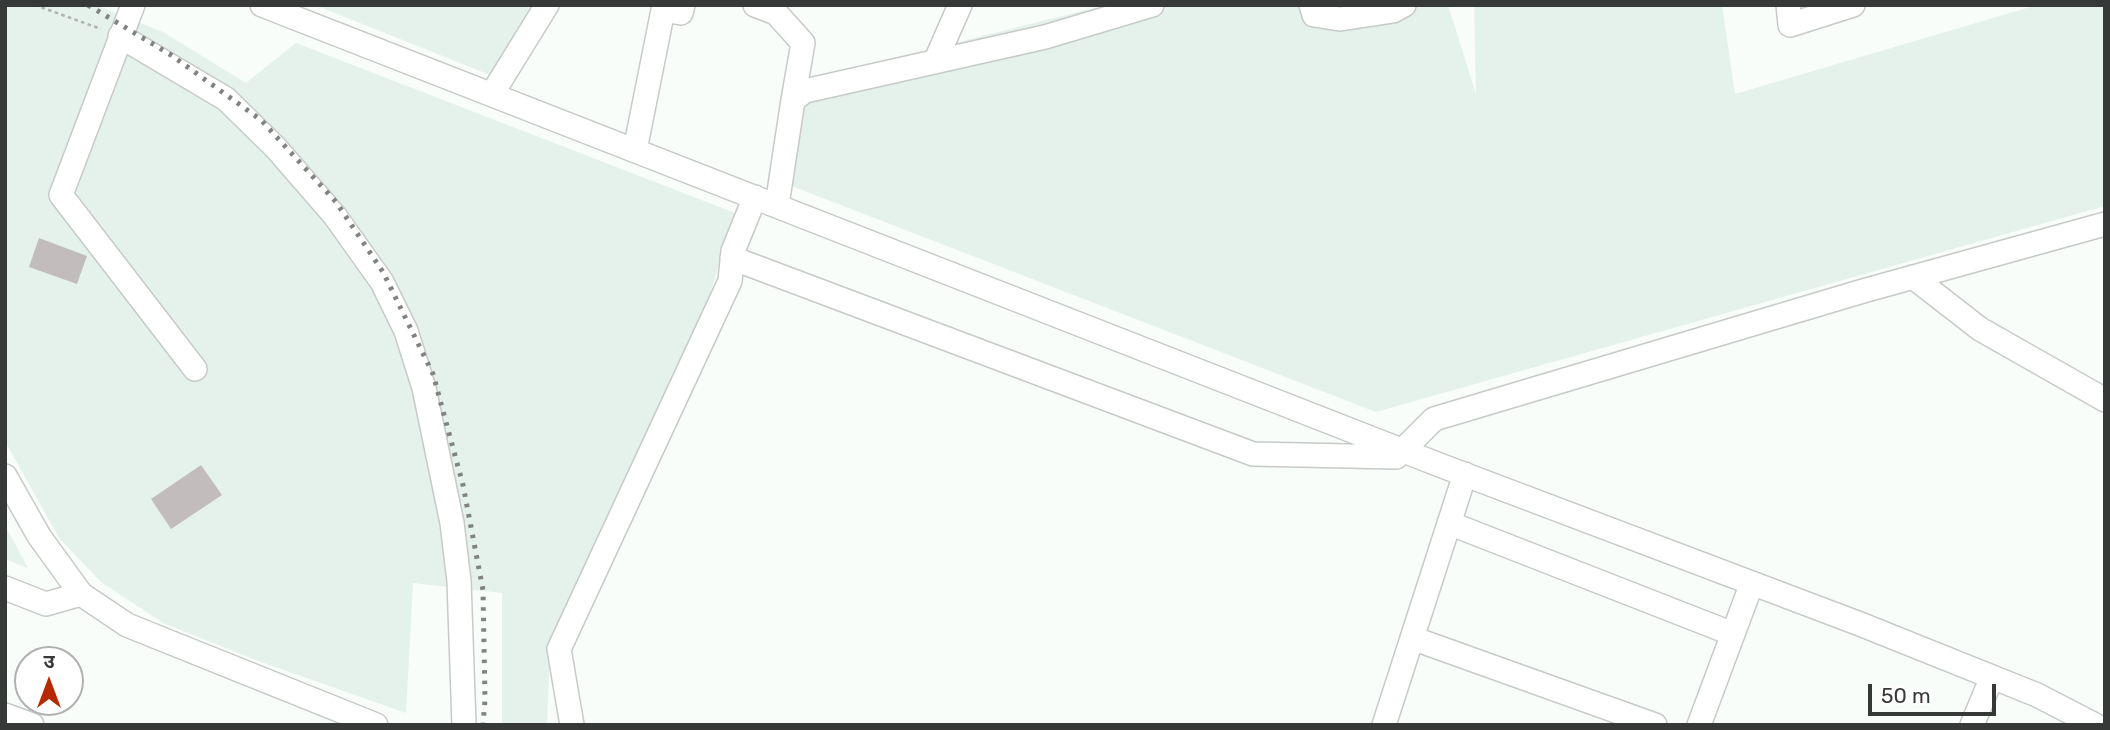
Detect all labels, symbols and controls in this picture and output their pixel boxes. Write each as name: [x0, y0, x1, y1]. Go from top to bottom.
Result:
north arrow: [14, 646, 84, 716]
text: उ: [43, 650, 55, 673]
scale bar: [1872, 670, 2000, 714]
text: 50 m: [1881, 683, 1931, 708]

